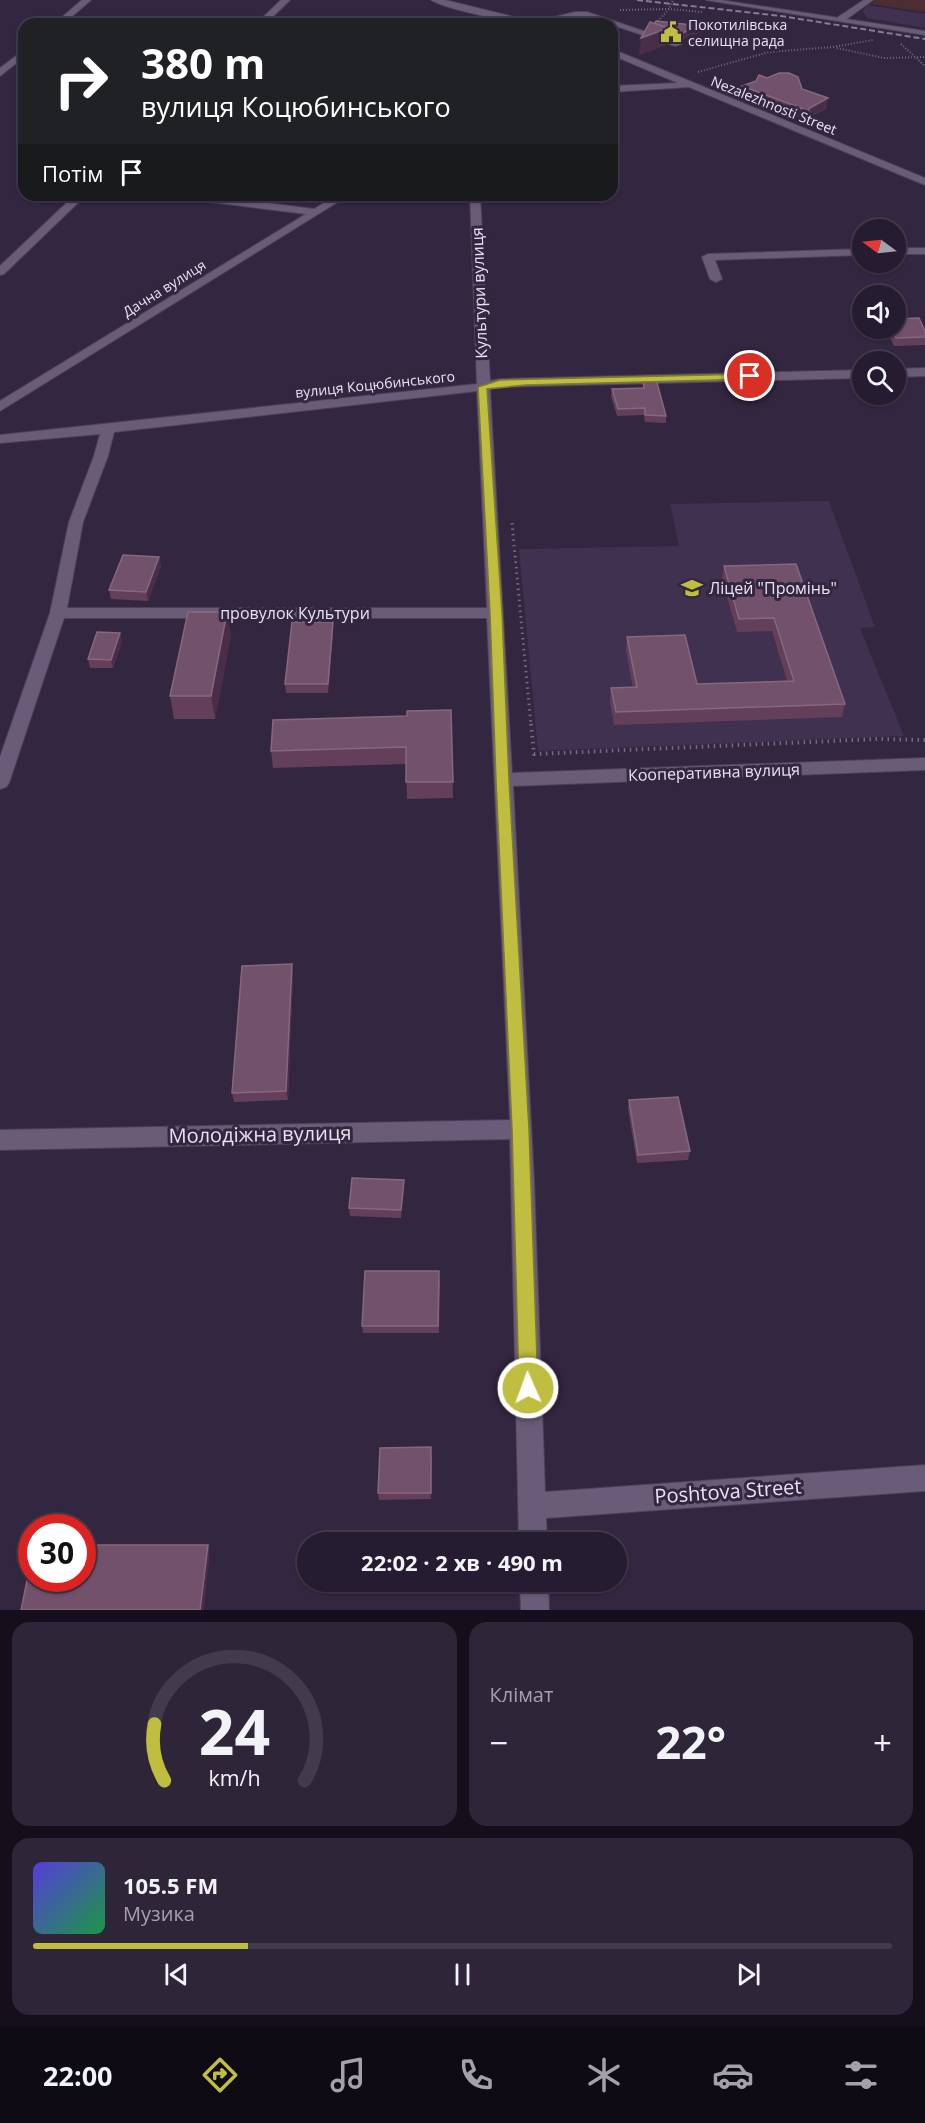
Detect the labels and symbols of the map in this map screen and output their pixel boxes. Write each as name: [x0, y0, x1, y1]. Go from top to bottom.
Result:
place label: Покотилівська селищна рада: [688, 15, 787, 50]
public building icon: Покотилівська селищна рада: [659, 20, 683, 44]
street label: Nezalezhnosti Street: [708, 71, 840, 139]
north arrow: [852, 219, 906, 273]
street label: Культури вулиця: [466, 227, 492, 359]
street label: Дачна вулиця: [119, 255, 209, 321]
pin: [724, 350, 775, 401]
street label: вулиця Коцюбинського: [294, 366, 456, 402]
school or university icon: Ліцей "Промінь": [680, 576, 704, 600]
place label: Ліцей "Промінь": [709, 577, 837, 599]
street label: провулок Культури: [220, 602, 370, 624]
street label: Кооперативна вулиця: [628, 758, 800, 786]
street label: Молодіжна вулиця: [168, 1119, 352, 1149]
position arrow: [496, 1356, 560, 1420]
street label: Poshtova Street: [654, 1472, 802, 1510]
speed limit sign: 30: [18, 1514, 96, 1592]

